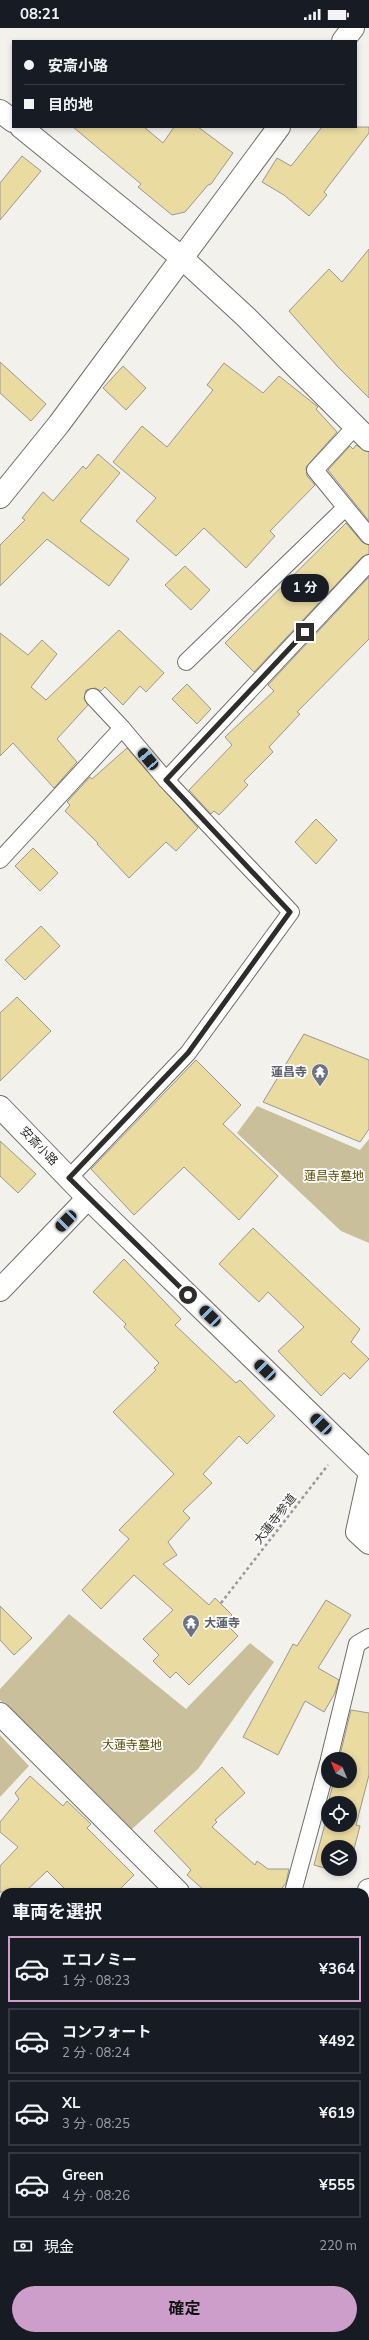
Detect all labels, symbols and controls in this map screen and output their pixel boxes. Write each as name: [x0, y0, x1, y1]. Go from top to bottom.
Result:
text: 08:21: [20, 4, 60, 24]
text: 安斎小路: [48, 56, 108, 76]
text: 目的地: [48, 95, 93, 115]
callout: 1 分: [281, 574, 329, 602]
text: 1 分: [293, 579, 317, 597]
route end: [296, 623, 314, 641]
car: [136, 746, 160, 772]
temple icon: 蓮昌寺: [310, 1062, 330, 1087]
place label: 蓮昌寺: [271, 1064, 307, 1080]
street label: 安斎小路: [17, 1123, 61, 1169]
park label: 蓮昌寺墓地: [304, 1168, 364, 1184]
car: [53, 1208, 79, 1234]
route start: [179, 1286, 197, 1304]
car: [197, 1303, 223, 1329]
car: [252, 1357, 278, 1383]
car: [308, 1411, 334, 1437]
street label: 大蓮寺参道: [250, 1490, 300, 1548]
temple icon: 大蓮寺: [181, 1613, 201, 1638]
place label: 大蓮寺: [204, 1615, 240, 1631]
park label: 大蓮寺墓地: [102, 1737, 162, 1753]
north arrow: [321, 1752, 357, 1788]
map controls: [321, 1752, 357, 1876]
button: locate: [321, 1796, 357, 1832]
button: layers: [321, 1840, 357, 1876]
text: 車両を選択: [12, 1900, 102, 1924]
text: エコノミー: [62, 1950, 137, 1970]
icon: car: [14, 1951, 50, 1987]
text: ¥364: [319, 1959, 355, 1979]
text: 1 分 · 08:23: [62, 1972, 130, 1990]
text: コンフォート: [62, 2022, 152, 2042]
icon: car: [14, 2023, 50, 2059]
text: ¥492: [319, 2031, 355, 2051]
text: 2 分 · 08:24: [62, 2044, 130, 2062]
text: XL: [62, 2093, 81, 2113]
icon: car: [14, 2095, 50, 2131]
text: ¥619: [319, 2103, 355, 2123]
text: 3 分 · 08:25: [62, 2115, 130, 2133]
text: Green: [62, 2165, 104, 2185]
icon: car: [14, 2167, 50, 2203]
text: ¥555: [319, 2175, 355, 2195]
text: 4 分 · 08:26: [62, 2187, 130, 2205]
icon: cash: [12, 2235, 34, 2257]
text: 現金: [44, 2237, 74, 2257]
text: 220 m: [319, 2237, 357, 2255]
button: 確定: [12, 2286, 357, 2332]

